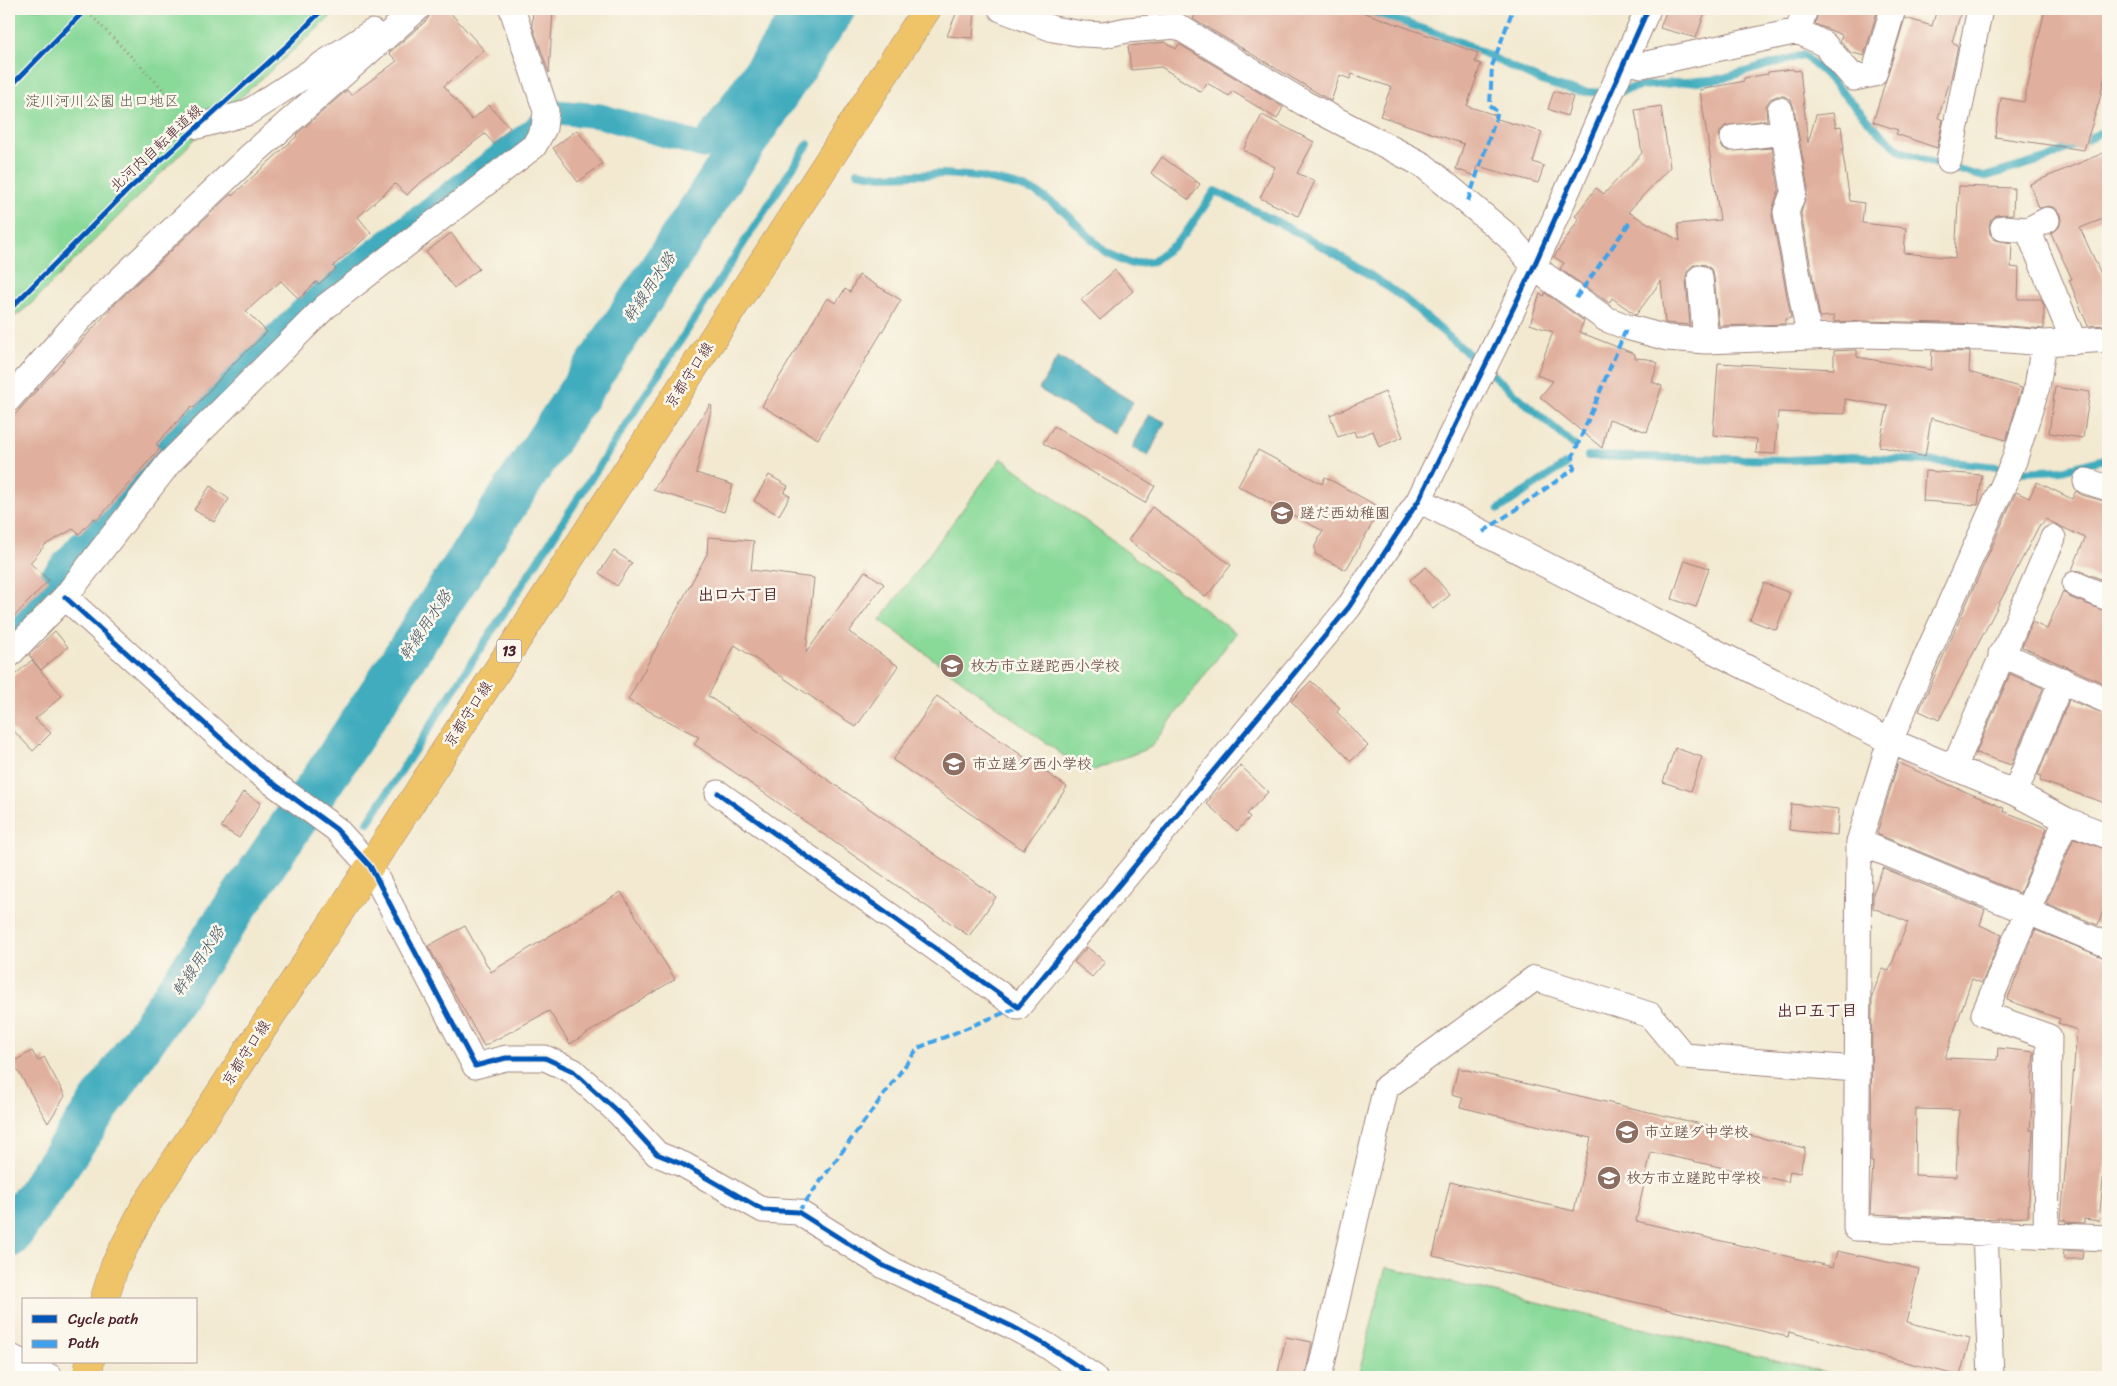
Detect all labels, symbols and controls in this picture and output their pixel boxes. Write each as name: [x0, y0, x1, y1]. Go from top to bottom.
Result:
park label: 淀川河川公園 出口地区: [25, 88, 179, 114]
street label: 北河内自転車道線: [103, 98, 209, 198]
water label: 幹線用水路: [615, 245, 684, 328]
street label: 京都守口線: [658, 336, 720, 414]
school or university icon: 蹉だ西幼稚園: [1269, 500, 1295, 526]
place label: 蹉だ西幼稚園: [1300, 500, 1390, 526]
district label: 出口六丁目: [698, 580, 778, 609]
water label: 幹線用水路: [391, 583, 460, 666]
road number: 13: [496, 640, 522, 662]
school or university icon: 枚方市立蹉跎西小学校: [939, 653, 965, 679]
place label: 枚方市立蹉跎西小学校: [970, 653, 1120, 679]
street label: 京都守口線: [437, 675, 499, 753]
school or university icon: 市立蹉ダ西小学校: [941, 751, 967, 777]
place label: 市立蹉ダ西小学校: [972, 751, 1092, 777]
water label: 幹線用水路: [164, 919, 233, 1002]
district label: 出口五丁目: [1777, 996, 1857, 1025]
street label: 京都守口線: [215, 1014, 277, 1092]
school or university icon: 市立蹉ダ中学校: [1614, 1119, 1640, 1145]
place label: 市立蹉ダ中学校: [1644, 1119, 1749, 1145]
school or university icon: 枚方市立蹉跎中学校: [1596, 1165, 1622, 1191]
place label: 枚方市立蹉跎中学校: [1626, 1165, 1761, 1191]
legend: [22, 1298, 198, 1364]
text: Cycle path: [68, 1306, 139, 1332]
text: Path: [68, 1330, 99, 1356]

